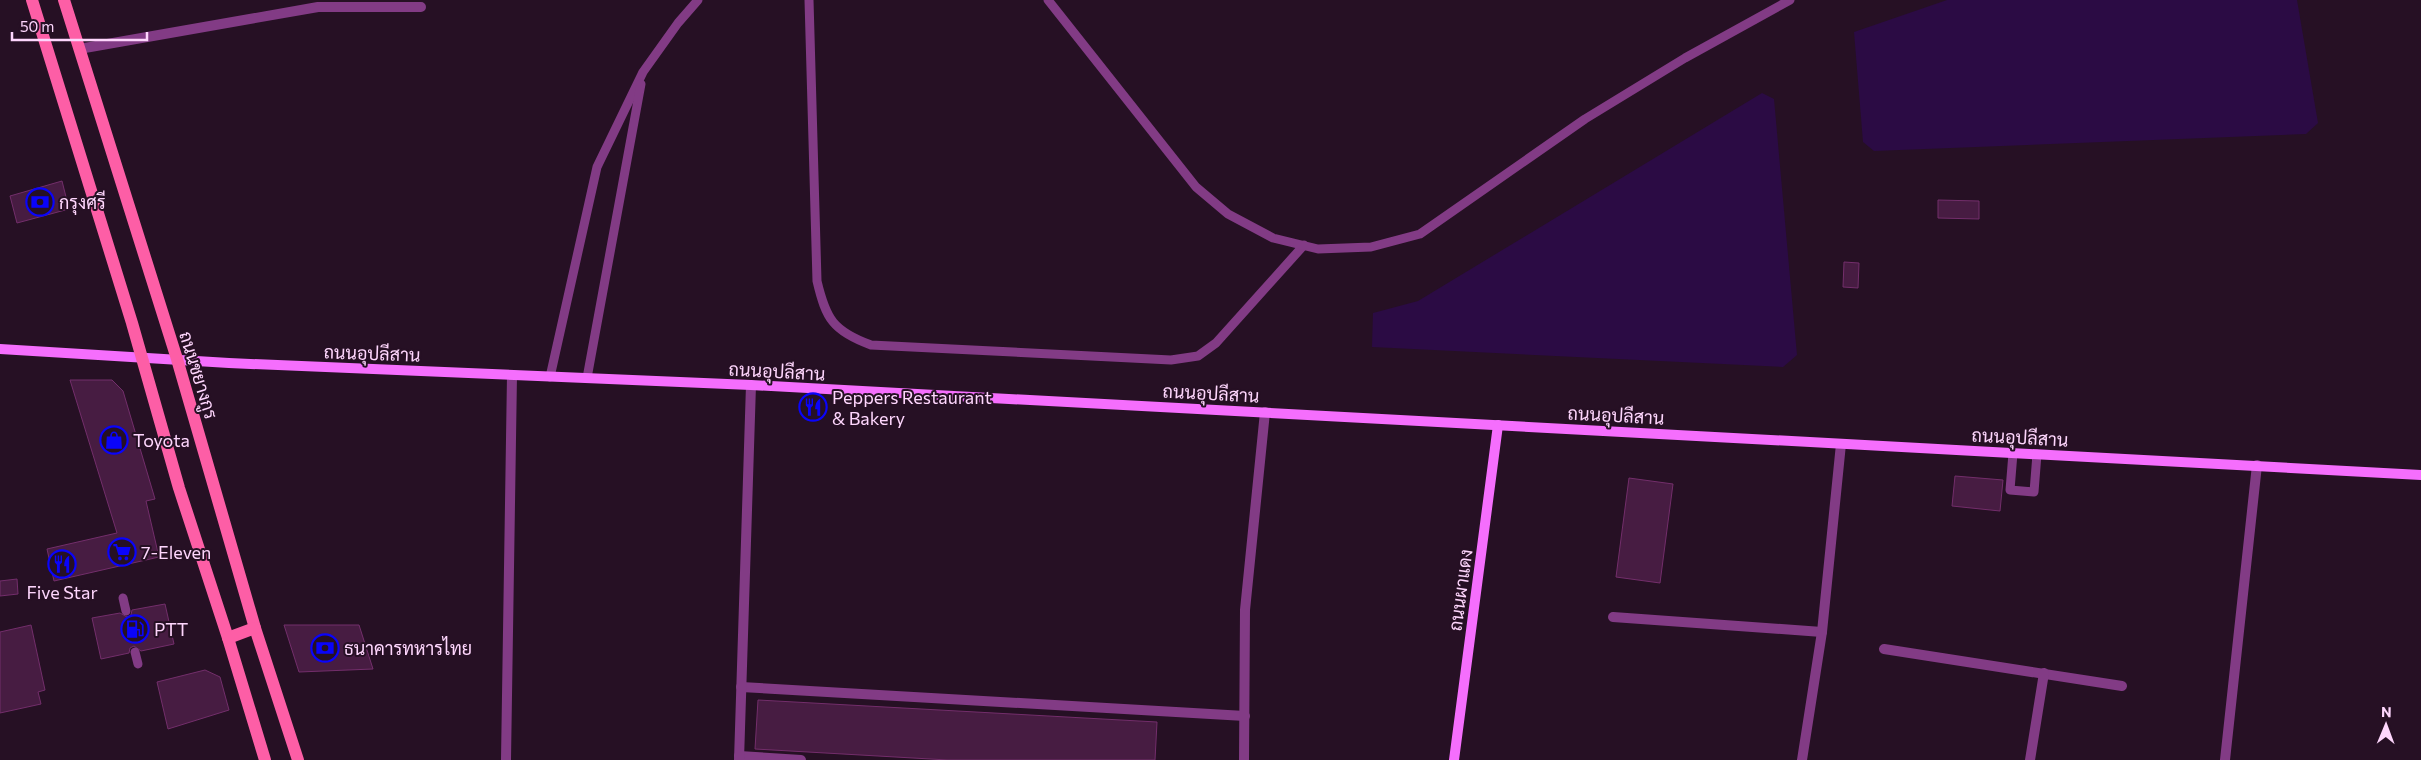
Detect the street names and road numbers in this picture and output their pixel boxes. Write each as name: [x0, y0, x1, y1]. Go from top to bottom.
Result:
street label: ถนนชยางกูร: [172, 328, 223, 423]
street label: ถนนอุปลีสาน: [323, 339, 421, 368]
street label: ถนนอุปลีสาน: [728, 356, 826, 387]
street label: ถนนอุปลีสาน: [1162, 378, 1260, 409]
street label: ถนนอุปลีสาน: [1567, 400, 1665, 431]
street label: ถนนอุปลีสาน: [1971, 422, 2069, 453]
street label: ถนนผาแดง: [1443, 548, 1477, 632]

